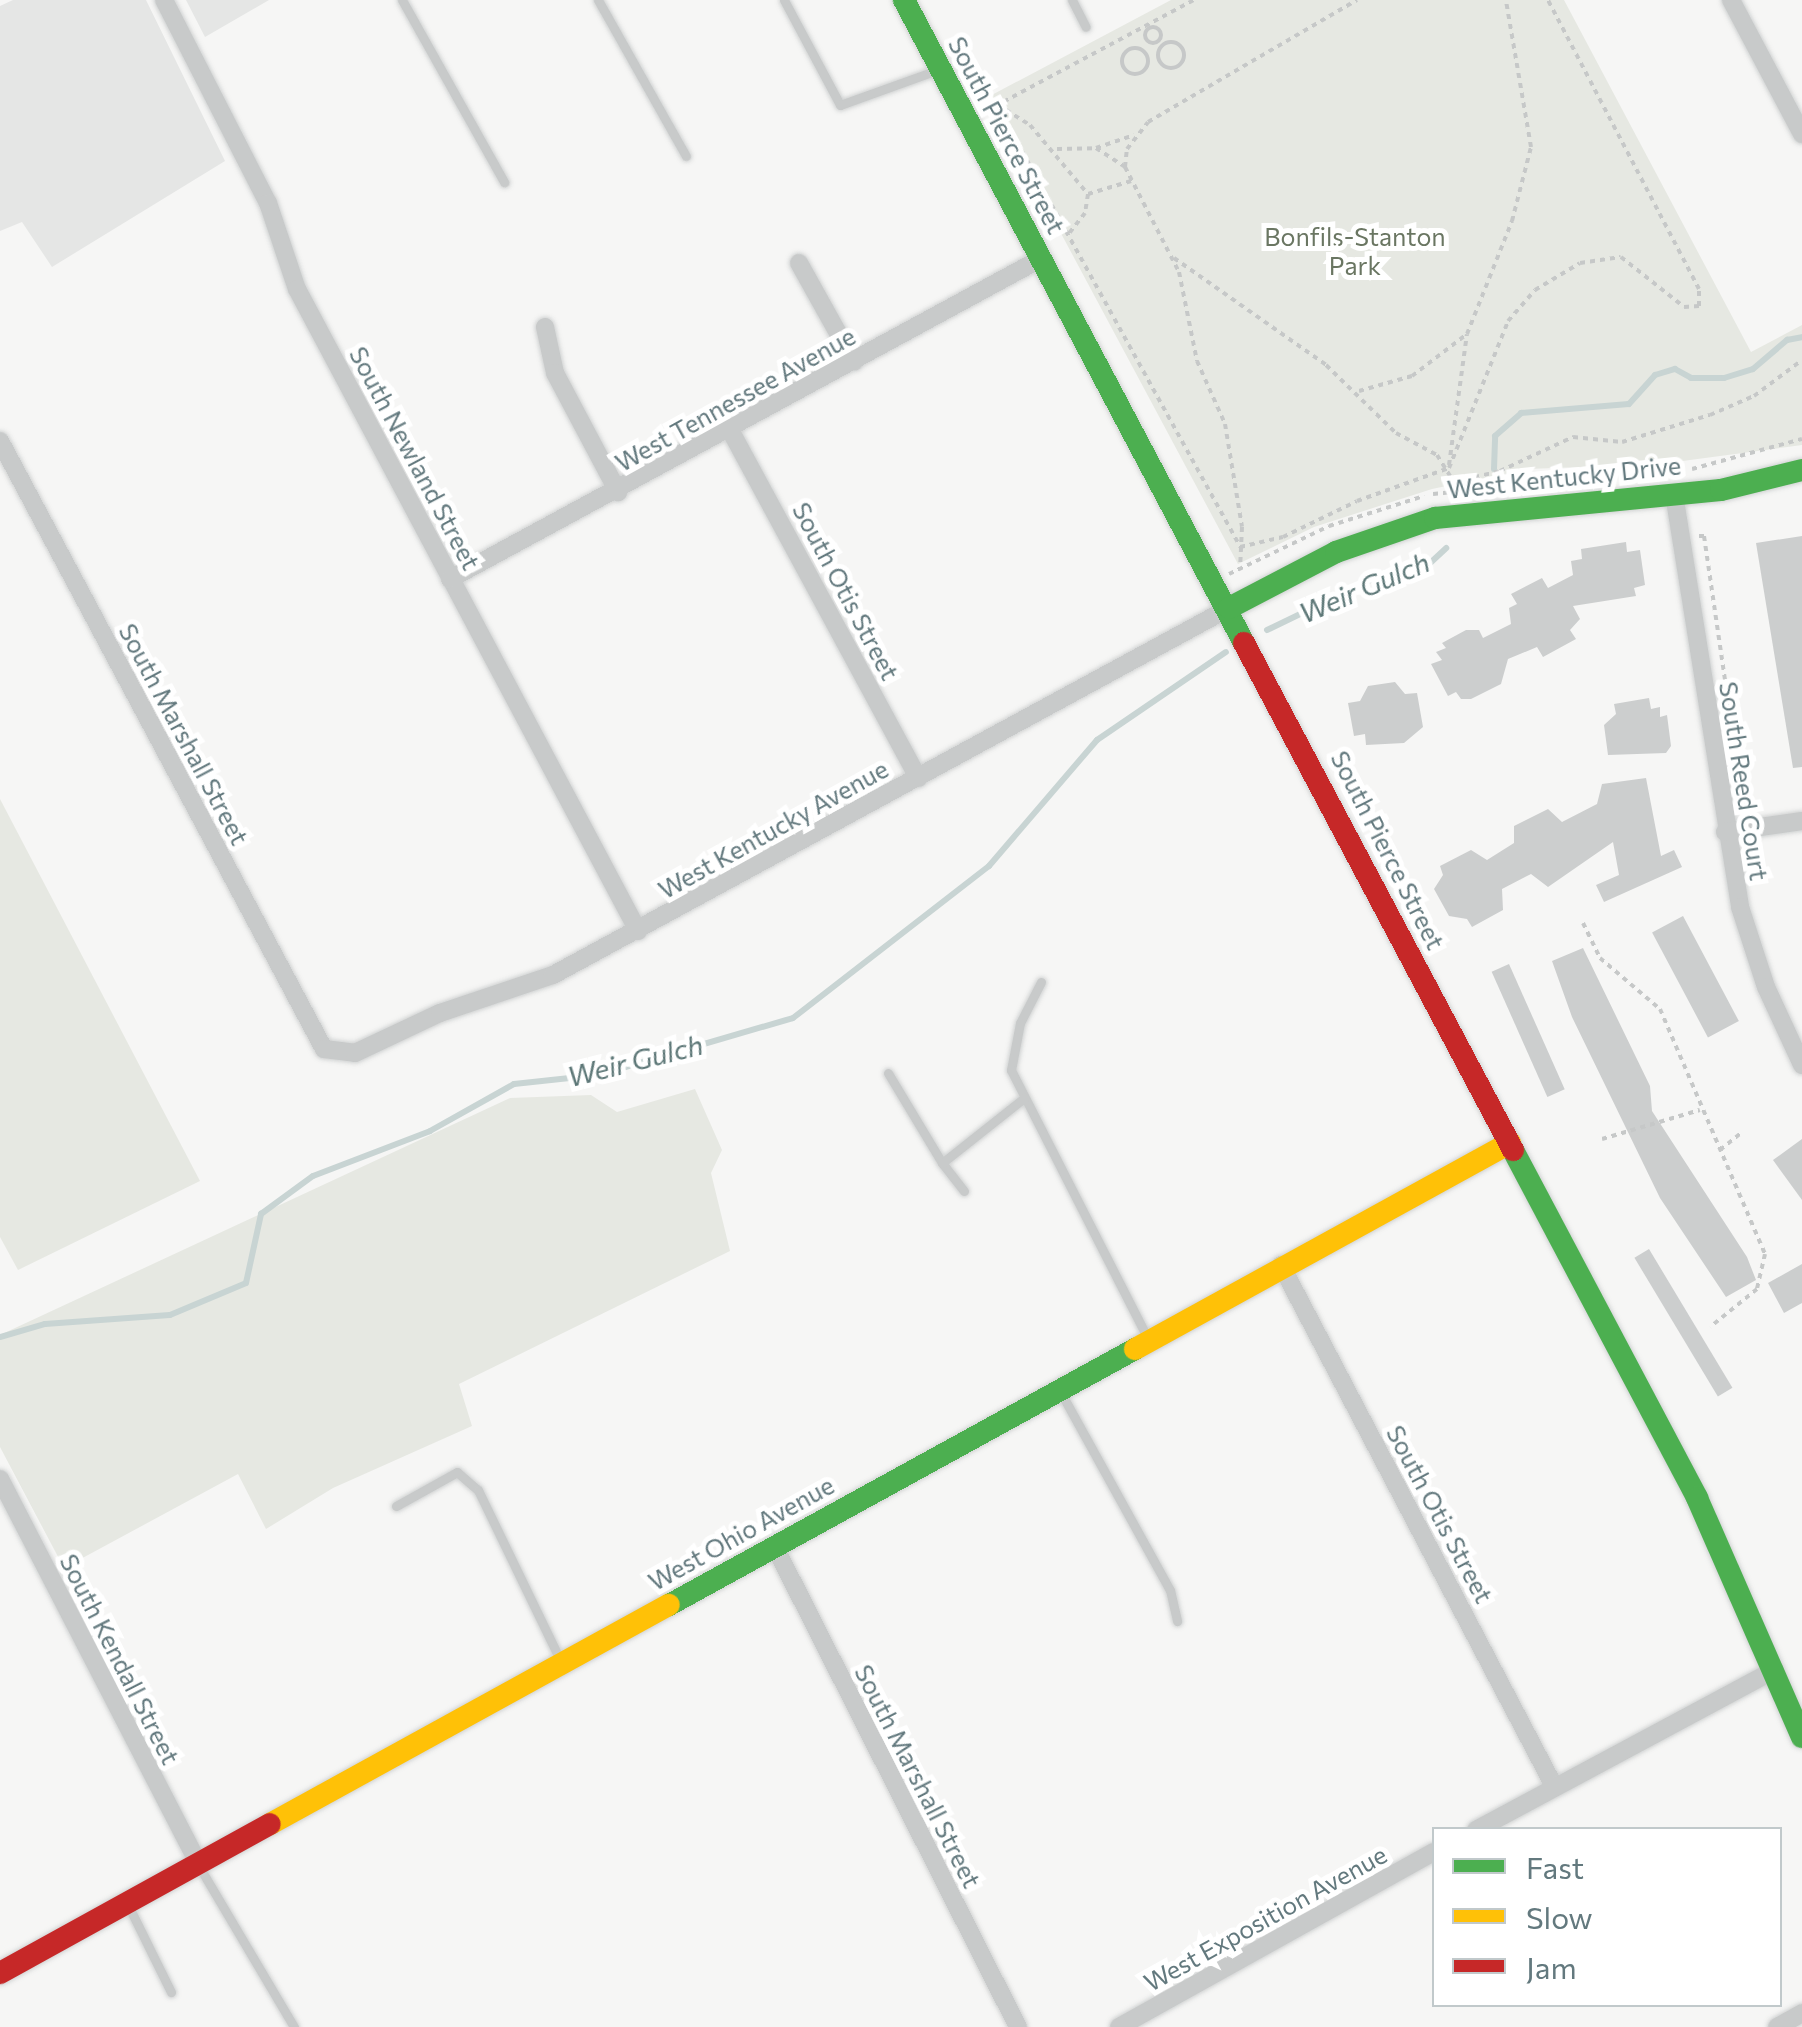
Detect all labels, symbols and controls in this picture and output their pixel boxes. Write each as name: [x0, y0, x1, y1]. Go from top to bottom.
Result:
street label: South Pierce Street: [942, 31, 1072, 239]
park label: Bonfils-Stanton Park: [1264, 222, 1446, 281]
street label: West Tennessee Avenue: [610, 321, 860, 477]
street label: South Newland Street: [343, 341, 487, 575]
street label: West Kentucky Drive: [1446, 450, 1682, 504]
street label: South Otis Street: [787, 497, 905, 685]
water label: Weir Gulch: [1294, 544, 1434, 630]
street label: South Marshall Street: [113, 618, 255, 850]
street label: South Reed Court: [1713, 680, 1775, 882]
street label: South Pierce Street: [1325, 746, 1451, 954]
street label: West Kentucky Avenue: [653, 753, 893, 905]
water label: Weir Gulch: [564, 1027, 706, 1093]
street label: South Otis Street: [1381, 1420, 1499, 1608]
street label: West Ohio Avenue: [643, 1470, 839, 1596]
street label: South Kendall Street: [54, 1549, 186, 1769]
street label: South Marshall Street: [849, 1660, 987, 1892]
legend: [1432, 1827, 1782, 2007]
street label: West Exposition Avenue: [1138, 1839, 1392, 1997]
text: Fast: [1526, 1848, 1584, 1885]
text: Slow: [1526, 1898, 1593, 1935]
text: Jam: [1526, 1948, 1577, 1985]

